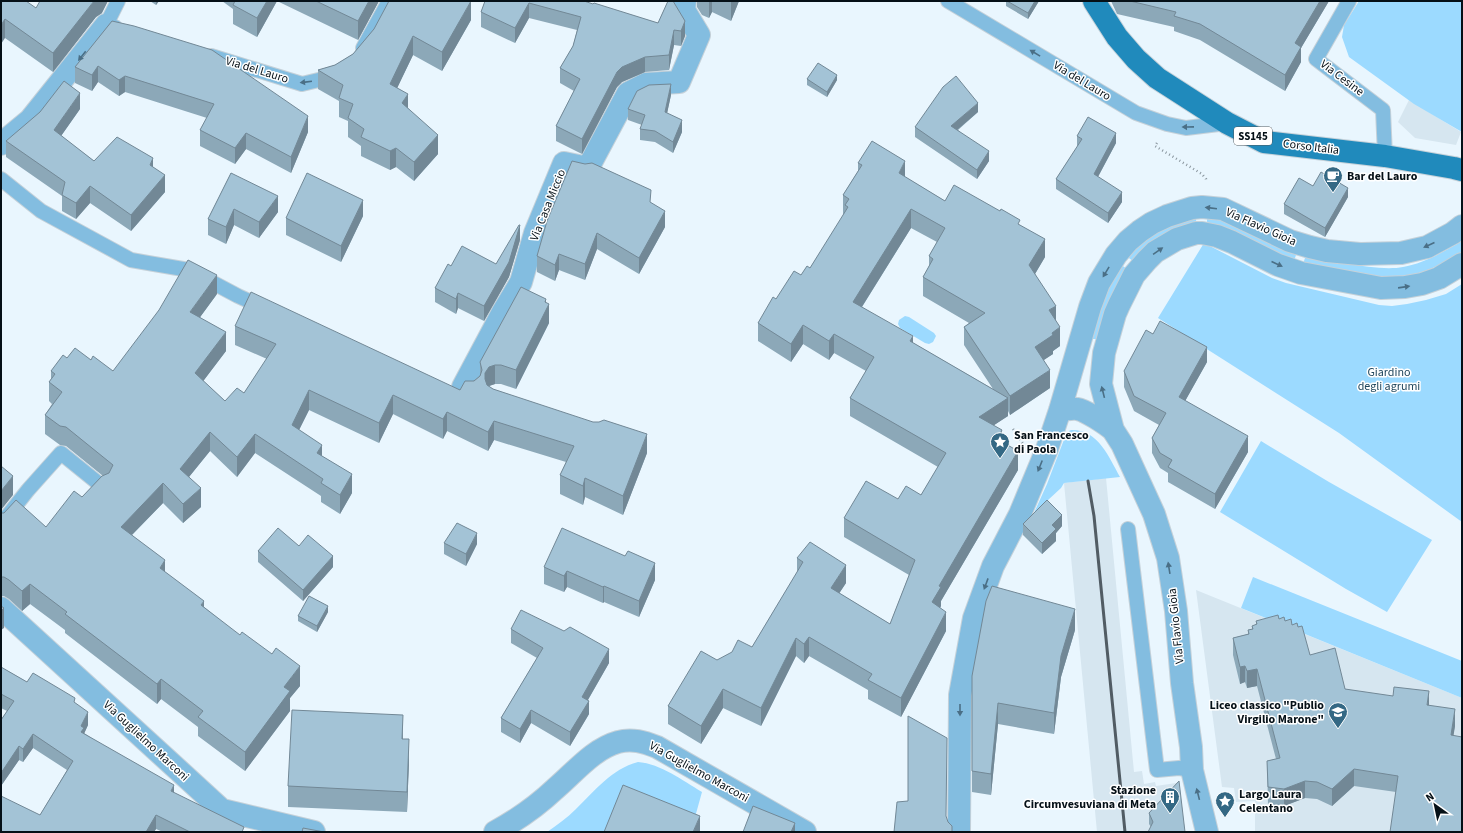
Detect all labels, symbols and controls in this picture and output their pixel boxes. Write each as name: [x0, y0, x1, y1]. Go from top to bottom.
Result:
one-way arrow: [1029, 49, 1041, 56]
one-way arrow: [78, 50, 86, 61]
street label: Via del Lauro: [224, 52, 290, 88]
street label: Via Cesine: [1317, 56, 1367, 100]
street label: Via del Lauro: [1050, 57, 1114, 105]
one-way arrow: [300, 79, 312, 85]
one-way arrow: [1182, 123, 1194, 130]
road number: SS145: [1234, 127, 1272, 145]
street label: Corso Italia: [1282, 135, 1340, 159]
cafe icon: Bar del Lauro: [1322, 165, 1344, 193]
street label: Via Casa Miccio: [526, 167, 570, 243]
place label: Bar del Lauro: [1347, 168, 1418, 185]
street label: Via Flavio Gioia: [1223, 204, 1299, 250]
one-way arrow: [1205, 205, 1217, 211]
one-way arrow: [1422, 243, 1434, 249]
one-way arrow: [1153, 247, 1164, 255]
one-way arrow: [1272, 261, 1283, 267]
one-way arrow: [1102, 266, 1109, 278]
one-way arrow: [1398, 284, 1410, 290]
park label: Giardino degli agrumi: [1358, 364, 1420, 395]
one-way arrow: [1100, 386, 1106, 398]
place label: San Francesco di Paola: [1014, 427, 1089, 458]
place icon: San Francesco di Paola: [989, 431, 1011, 459]
one-way arrow: [1037, 460, 1043, 472]
one-way arrow: [1166, 562, 1172, 574]
one-way arrow: [983, 578, 989, 590]
street label: Via Flavio Gioia: [1164, 587, 1188, 665]
street label: Via Guglielmo Marconi: [99, 697, 193, 785]
place label: Liceo classico "Publio Virgilio Marone": [1210, 697, 1324, 728]
school or university icon: Liceo classico "Publio Virgilio Marone": [1327, 701, 1349, 729]
one-way arrow: [957, 704, 963, 717]
street label: Via Guglielmo Marconi: [646, 738, 752, 806]
place label: Stazione Circumvesuviana di Meta: [1024, 782, 1156, 813]
north arrow: [1415, 785, 1455, 825]
building icon: Stazione Circumvesuviana di Meta: [1159, 786, 1181, 814]
place label: Largo Laura Celentano: [1239, 786, 1302, 817]
one-way arrow: [1195, 788, 1201, 800]
text: N: [1423, 789, 1437, 805]
place icon: Largo Laura Celentano: [1214, 790, 1236, 818]

